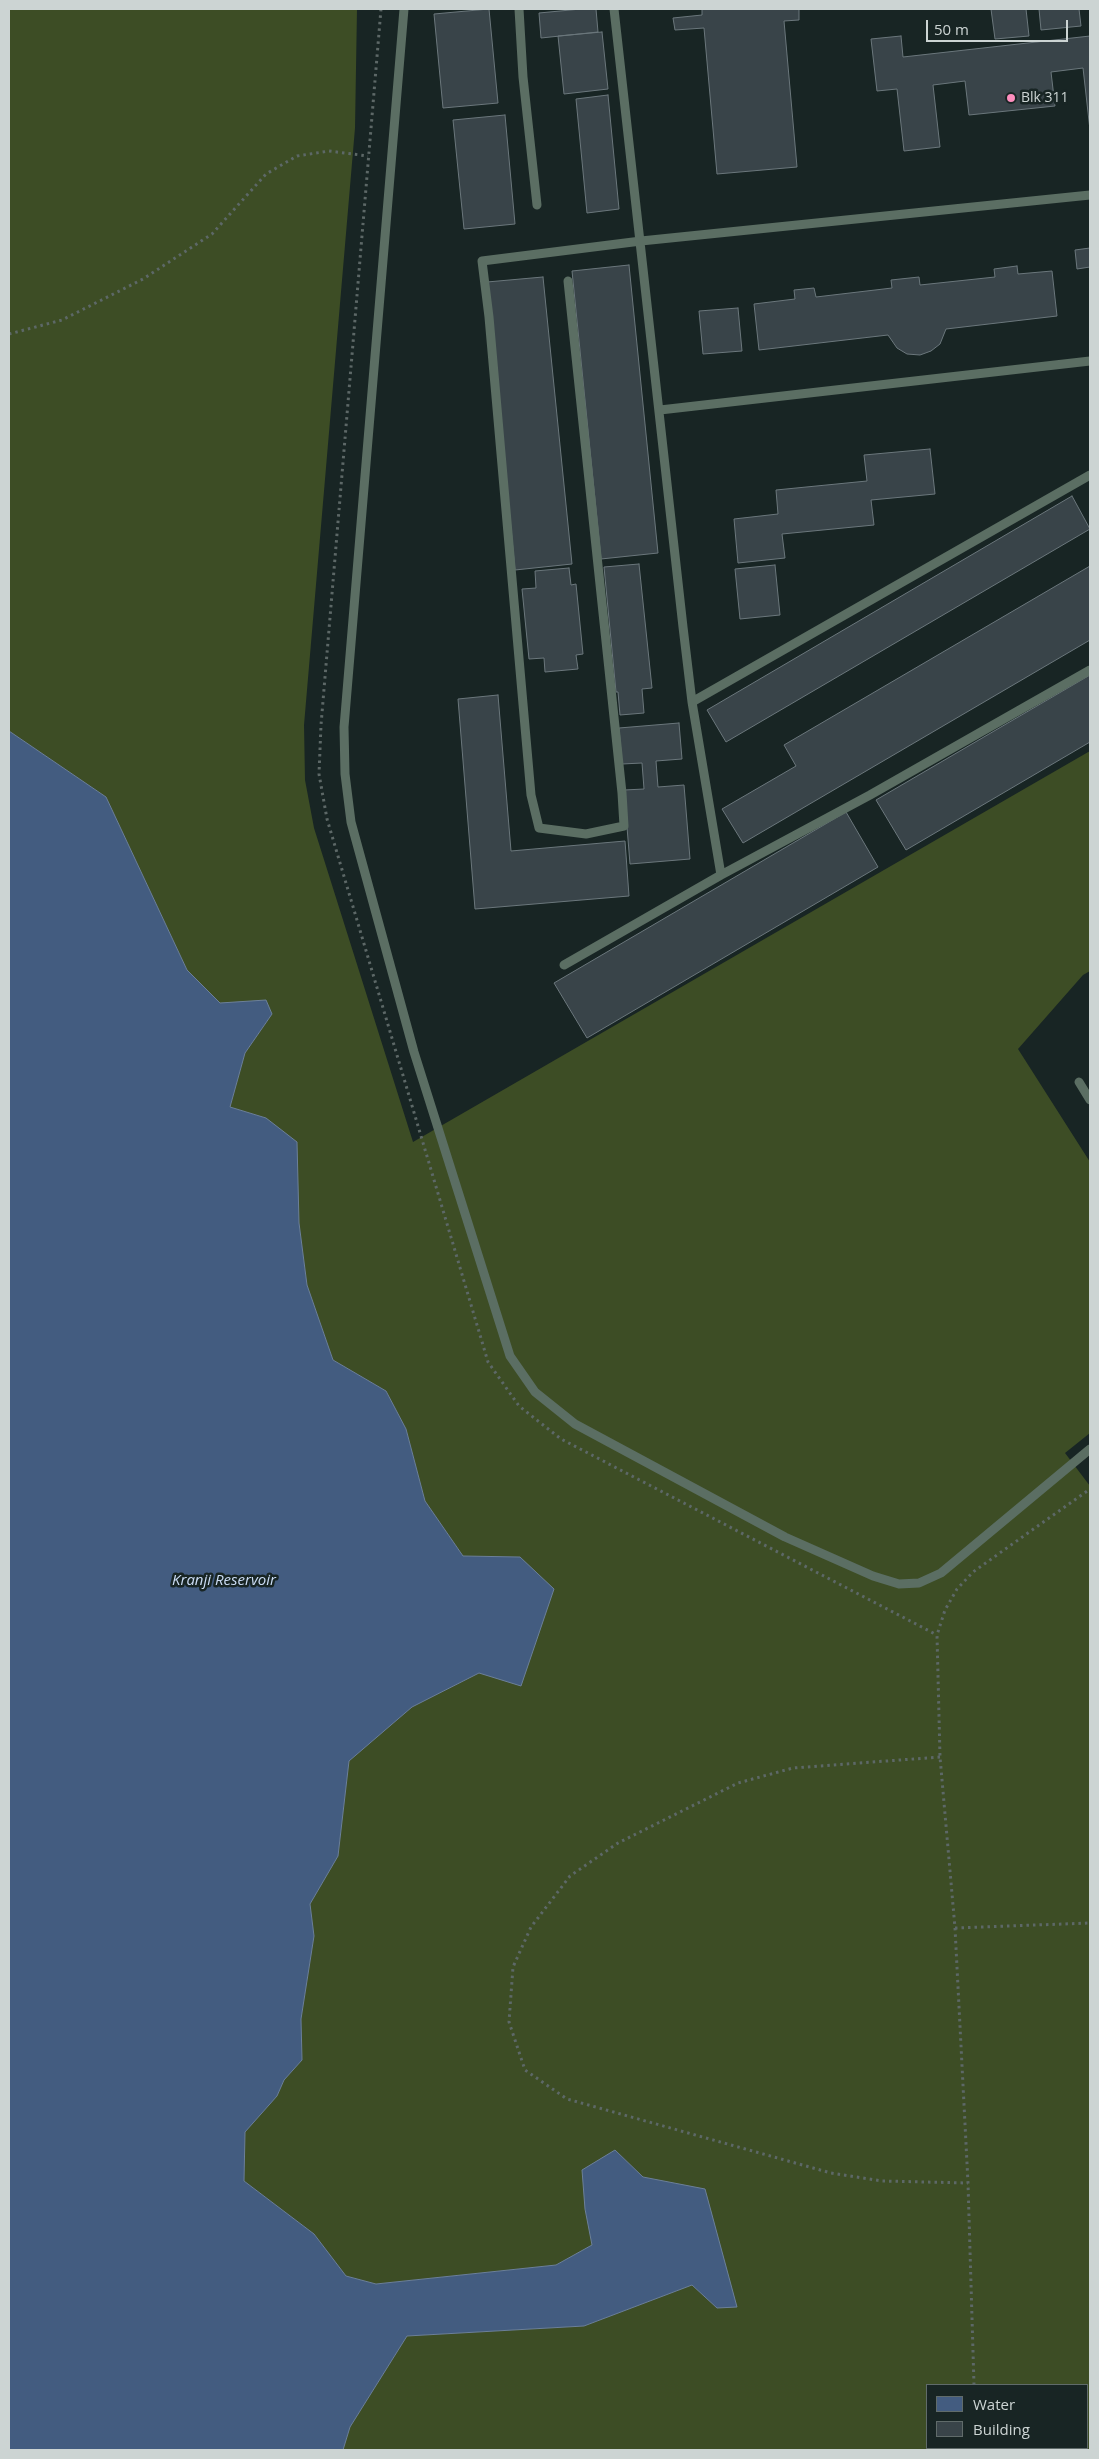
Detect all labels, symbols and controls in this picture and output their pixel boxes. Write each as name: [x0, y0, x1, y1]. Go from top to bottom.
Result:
scale bar: [929, 10, 1072, 42]
text: 50 m: [934, 19, 969, 39]
place label: Blk 311: [1021, 90, 1069, 106]
marker: Blk 311: [1005, 92, 1017, 104]
water label: Kranji Reservoir: [172, 1572, 276, 1590]
legend: [926, 2384, 1089, 2449]
text: Water: [973, 2394, 1015, 2414]
text: Building: [973, 2419, 1030, 2439]

